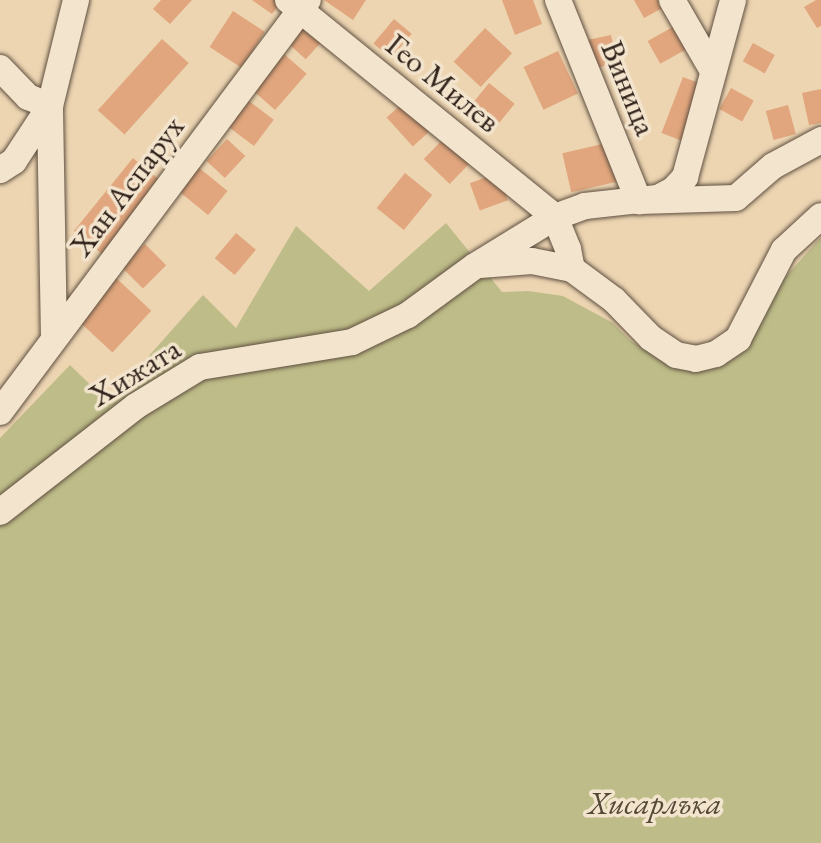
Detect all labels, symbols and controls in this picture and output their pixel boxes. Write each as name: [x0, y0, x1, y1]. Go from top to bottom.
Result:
street label: Гео Милев: [378, 26, 508, 140]
street label: Виница: [593, 35, 665, 141]
street label: Хан Аспарух: [62, 108, 192, 264]
street label: Хижата: [82, 329, 188, 415]
park label: Хисарлъка: [588, 784, 722, 822]

